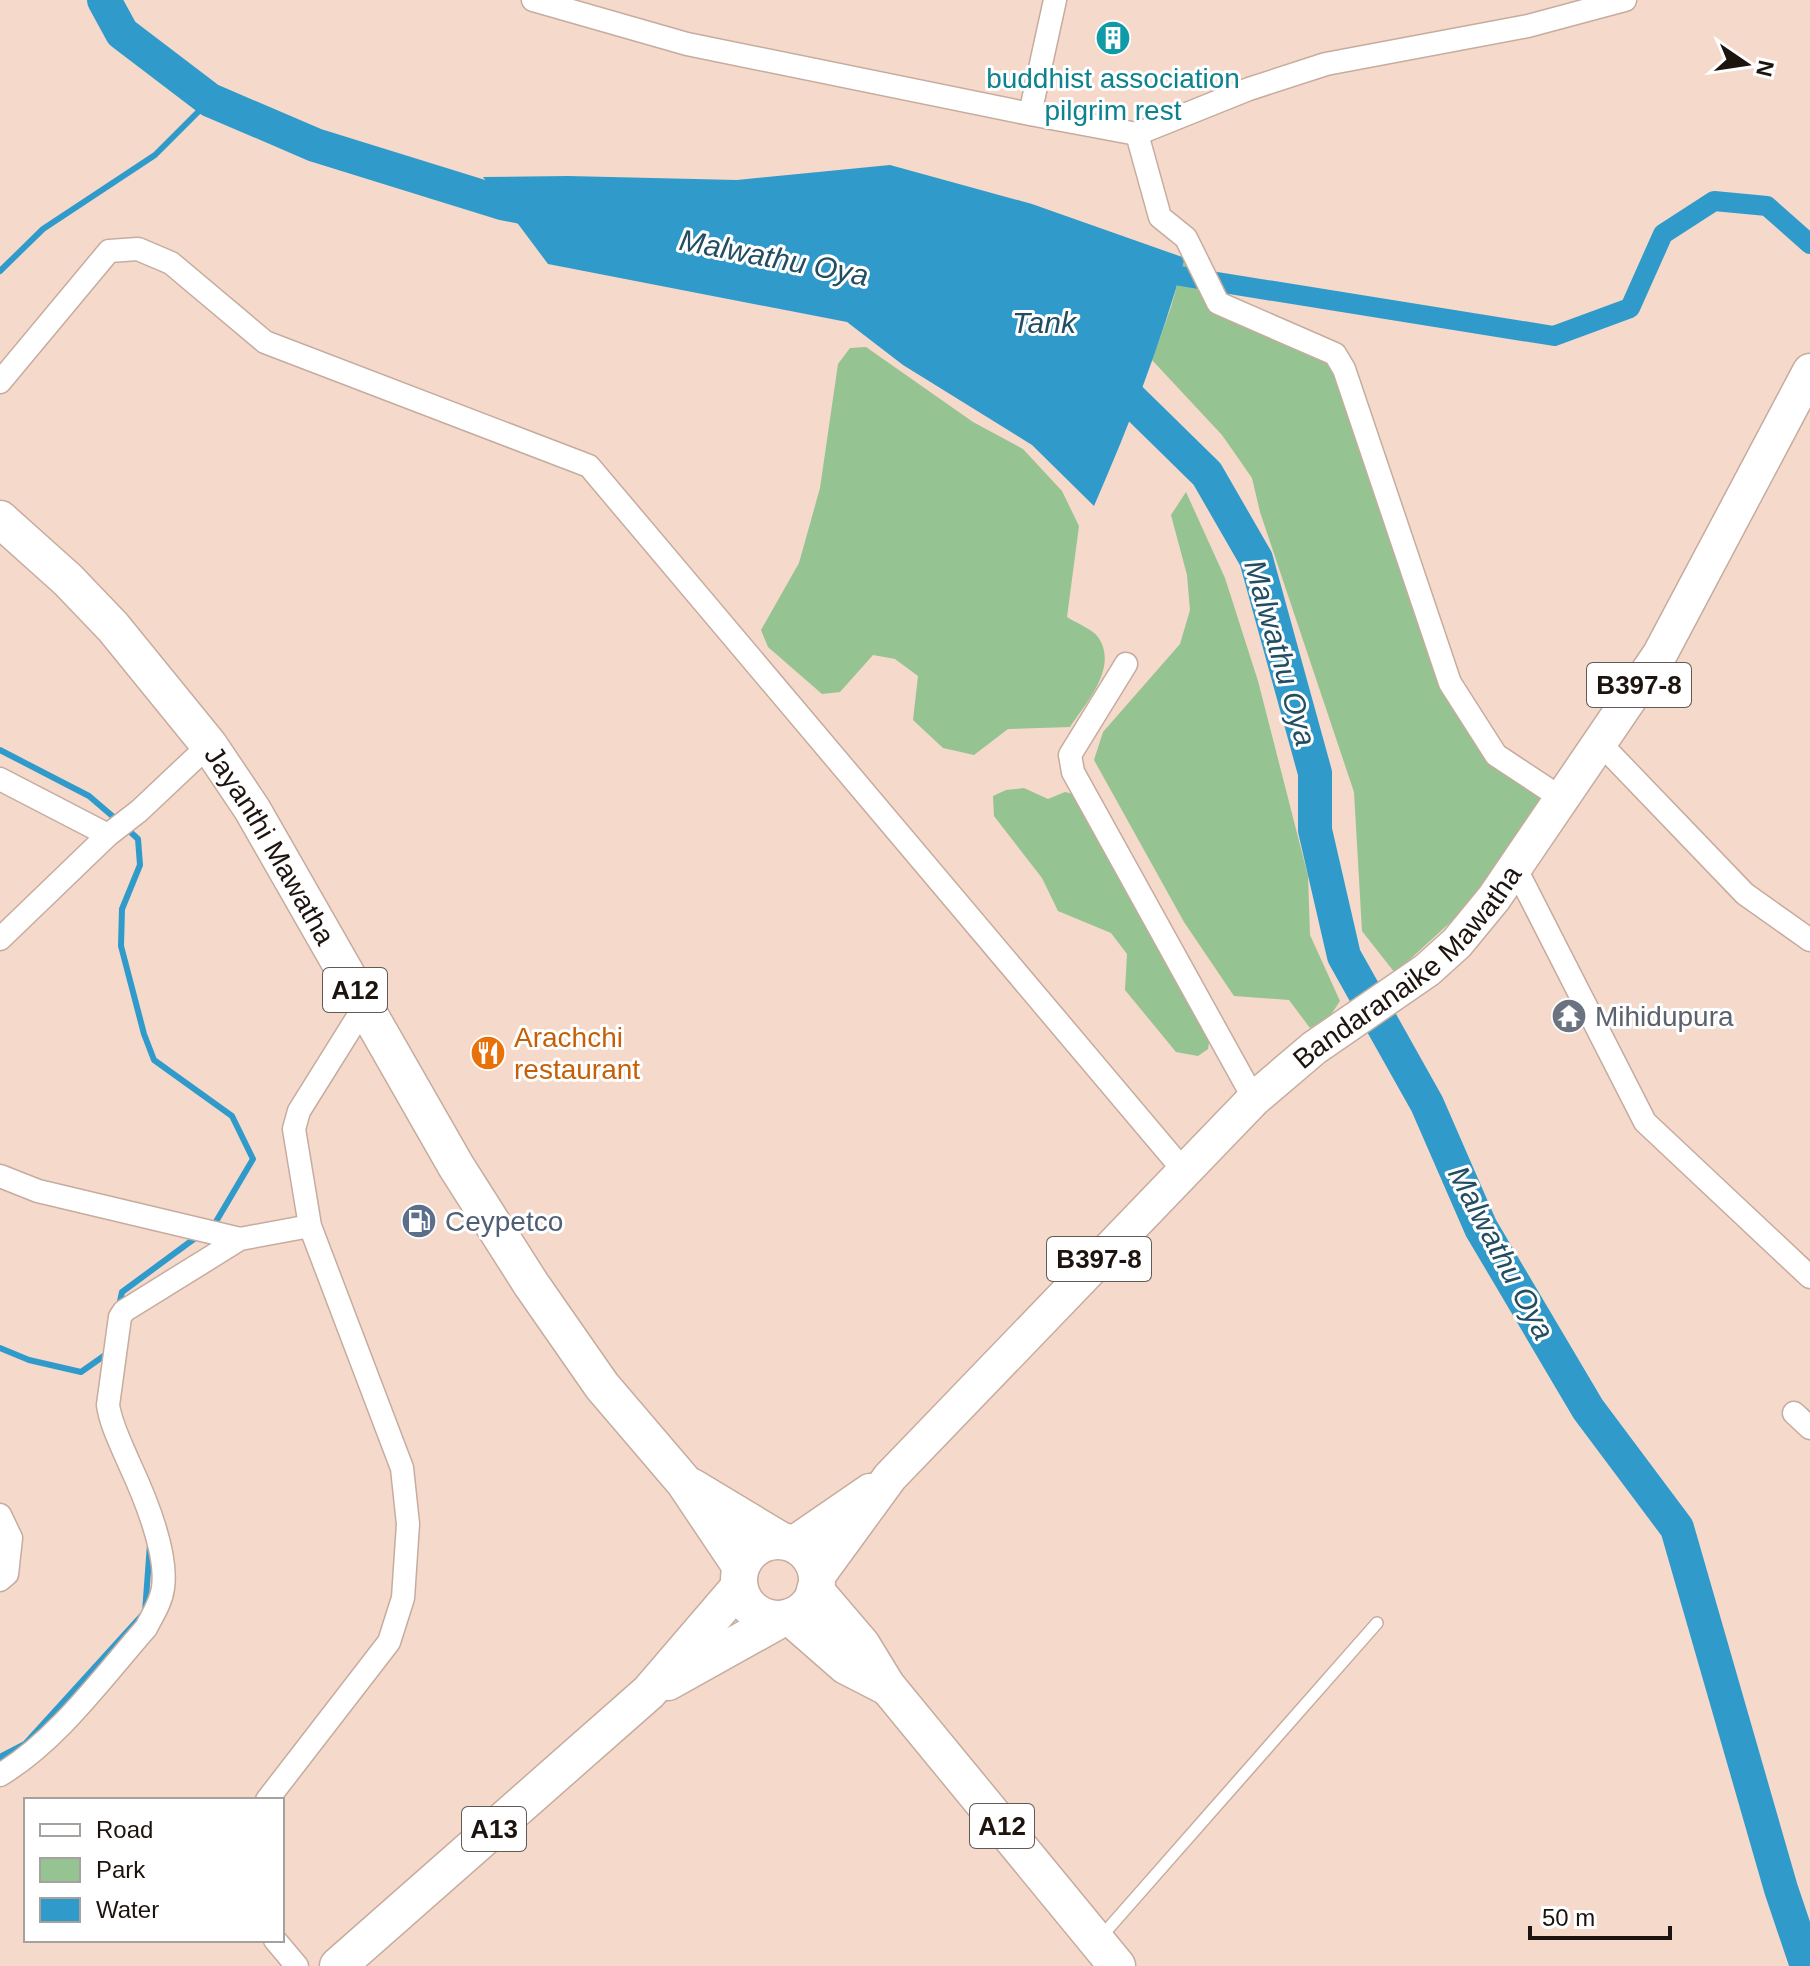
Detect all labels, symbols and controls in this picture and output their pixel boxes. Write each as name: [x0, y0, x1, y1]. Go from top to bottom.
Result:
building icon: buddhist association pilgrim rest: [1094, 19, 1132, 57]
north arrow: [1706, 24, 1786, 104]
text: N: [1751, 58, 1779, 79]
place label: buddhist association pilgrim rest: [986, 63, 1240, 126]
water label: Malwathu Oya: [677, 223, 871, 292]
water label: Tank: [1012, 306, 1078, 339]
water label: Malwathu Oya: [1238, 556, 1323, 750]
road number: B397-8: [1587, 663, 1691, 707]
street label: Jayanthi Mawatha: [198, 740, 341, 950]
street label: Bandaranaike Mawatha: [1287, 860, 1528, 1075]
road number: A12: [323, 968, 387, 1012]
temple icon: Mihidupura: [1550, 997, 1588, 1035]
place label: Mihidupura: [1595, 1001, 1734, 1032]
place label: Arachchi restaurant: [514, 1022, 640, 1085]
restaurant icon: Arachchi restaurant: [469, 1034, 507, 1072]
water label: Malwathu Oya: [1442, 1160, 1561, 1345]
fuel station icon: Ceypetco: [400, 1202, 438, 1240]
place label: Ceypetco: [445, 1206, 563, 1237]
road number: B397-8: [1047, 1237, 1151, 1281]
legend: [24, 1798, 284, 1942]
road number: A12: [970, 1804, 1034, 1848]
road number: A13: [462, 1807, 526, 1851]
text: Road: [96, 1816, 153, 1843]
text: Park: [96, 1856, 146, 1883]
scale bar: [1530, 1890, 1670, 1940]
text: Water: [96, 1896, 159, 1923]
text: 50 m: [1542, 1904, 1595, 1931]

